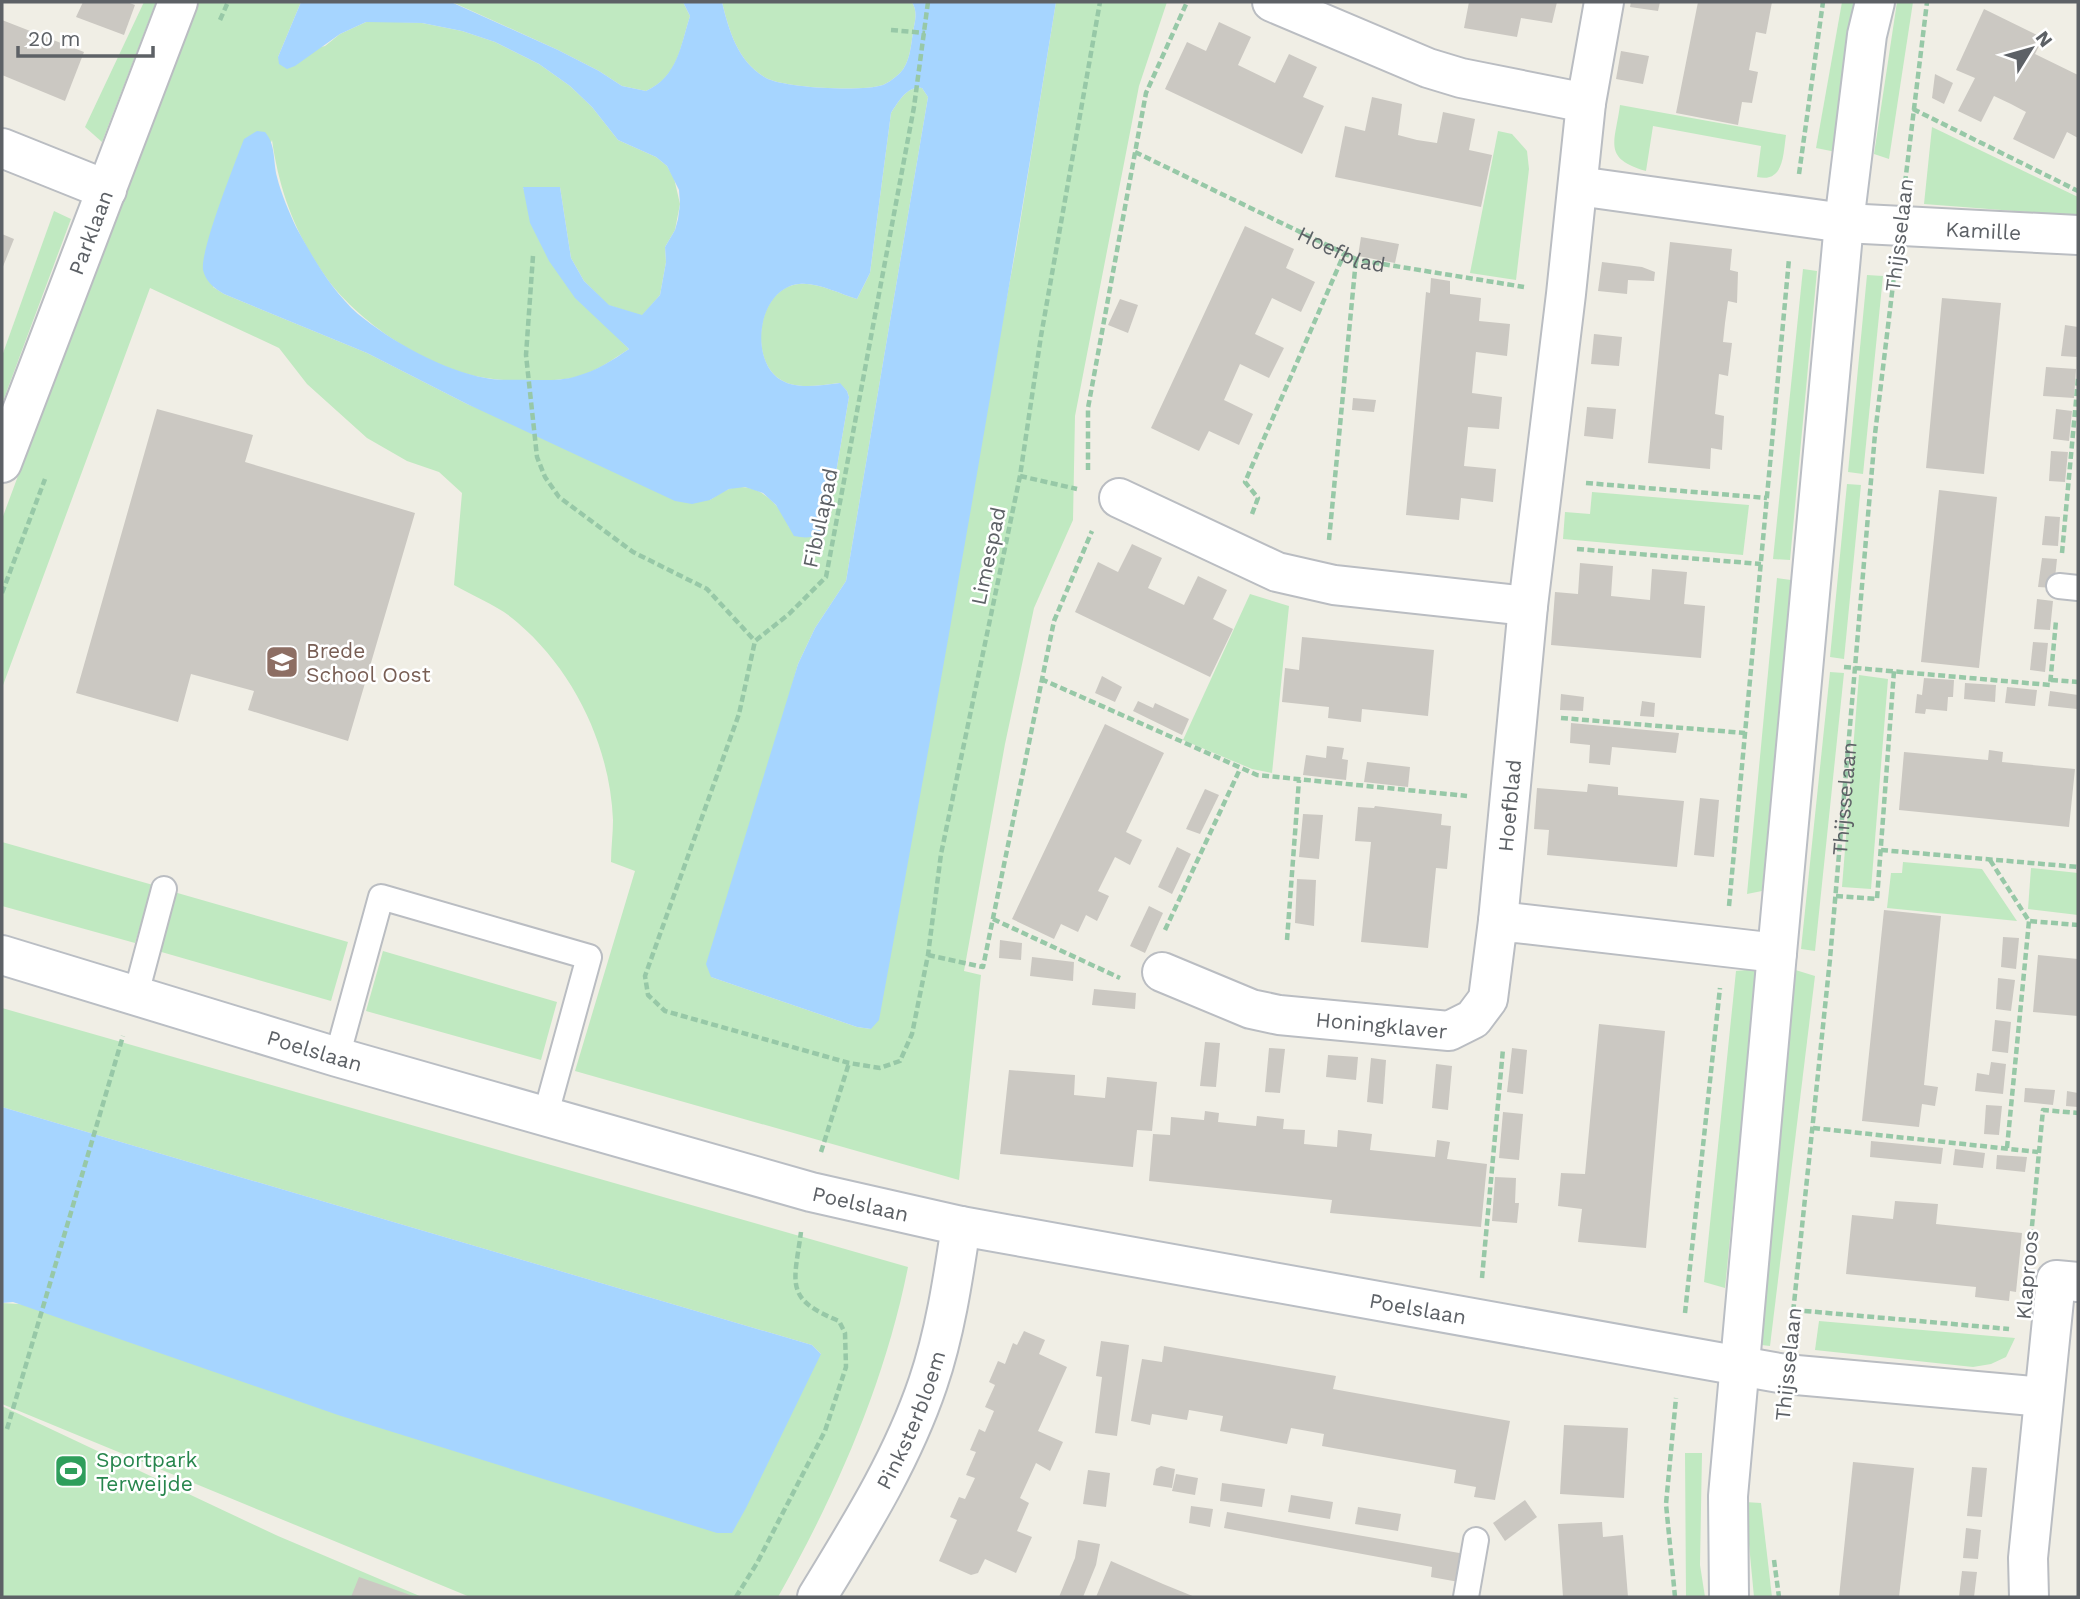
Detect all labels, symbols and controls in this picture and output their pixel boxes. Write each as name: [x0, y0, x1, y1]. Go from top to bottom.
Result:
scale bar: [18, 14, 152, 58]
north arrow: [1996, 14, 2066, 84]
text: 20 m: [28, 26, 80, 51]
text: N: [2031, 27, 2058, 52]
street label: Thijsselaan: [1880, 177, 1918, 293]
street label: Parklaan: [63, 186, 118, 278]
street label: Kamille: [1945, 216, 2022, 245]
street label: Hoefblad: [1294, 220, 1387, 277]
street label: Fibulapad: [797, 466, 843, 570]
street label: Limespad: [965, 505, 1011, 607]
place label: Brede School Oost: [306, 638, 431, 687]
school or university icon: Brede School Oost: [263, 643, 301, 681]
street label: Thijsselaan: [1826, 741, 1861, 856]
street label: Hoefblad: [1492, 758, 1526, 853]
street label: Honingklaver: [1315, 1006, 1449, 1043]
street label: Poelslaan: [264, 1024, 365, 1076]
street label: Poelslaan: [810, 1180, 911, 1226]
street label: Klaproos: [2011, 1229, 2043, 1321]
street label: Poelslaan: [1367, 1287, 1468, 1329]
street label: Thijsselaan: [1770, 1306, 1806, 1422]
street label: Pinksterbloem: [870, 1348, 950, 1493]
place label: Sportpark Terweijde: [96, 1447, 197, 1496]
sports icon: Sportpark Terweijde: [52, 1452, 90, 1490]

